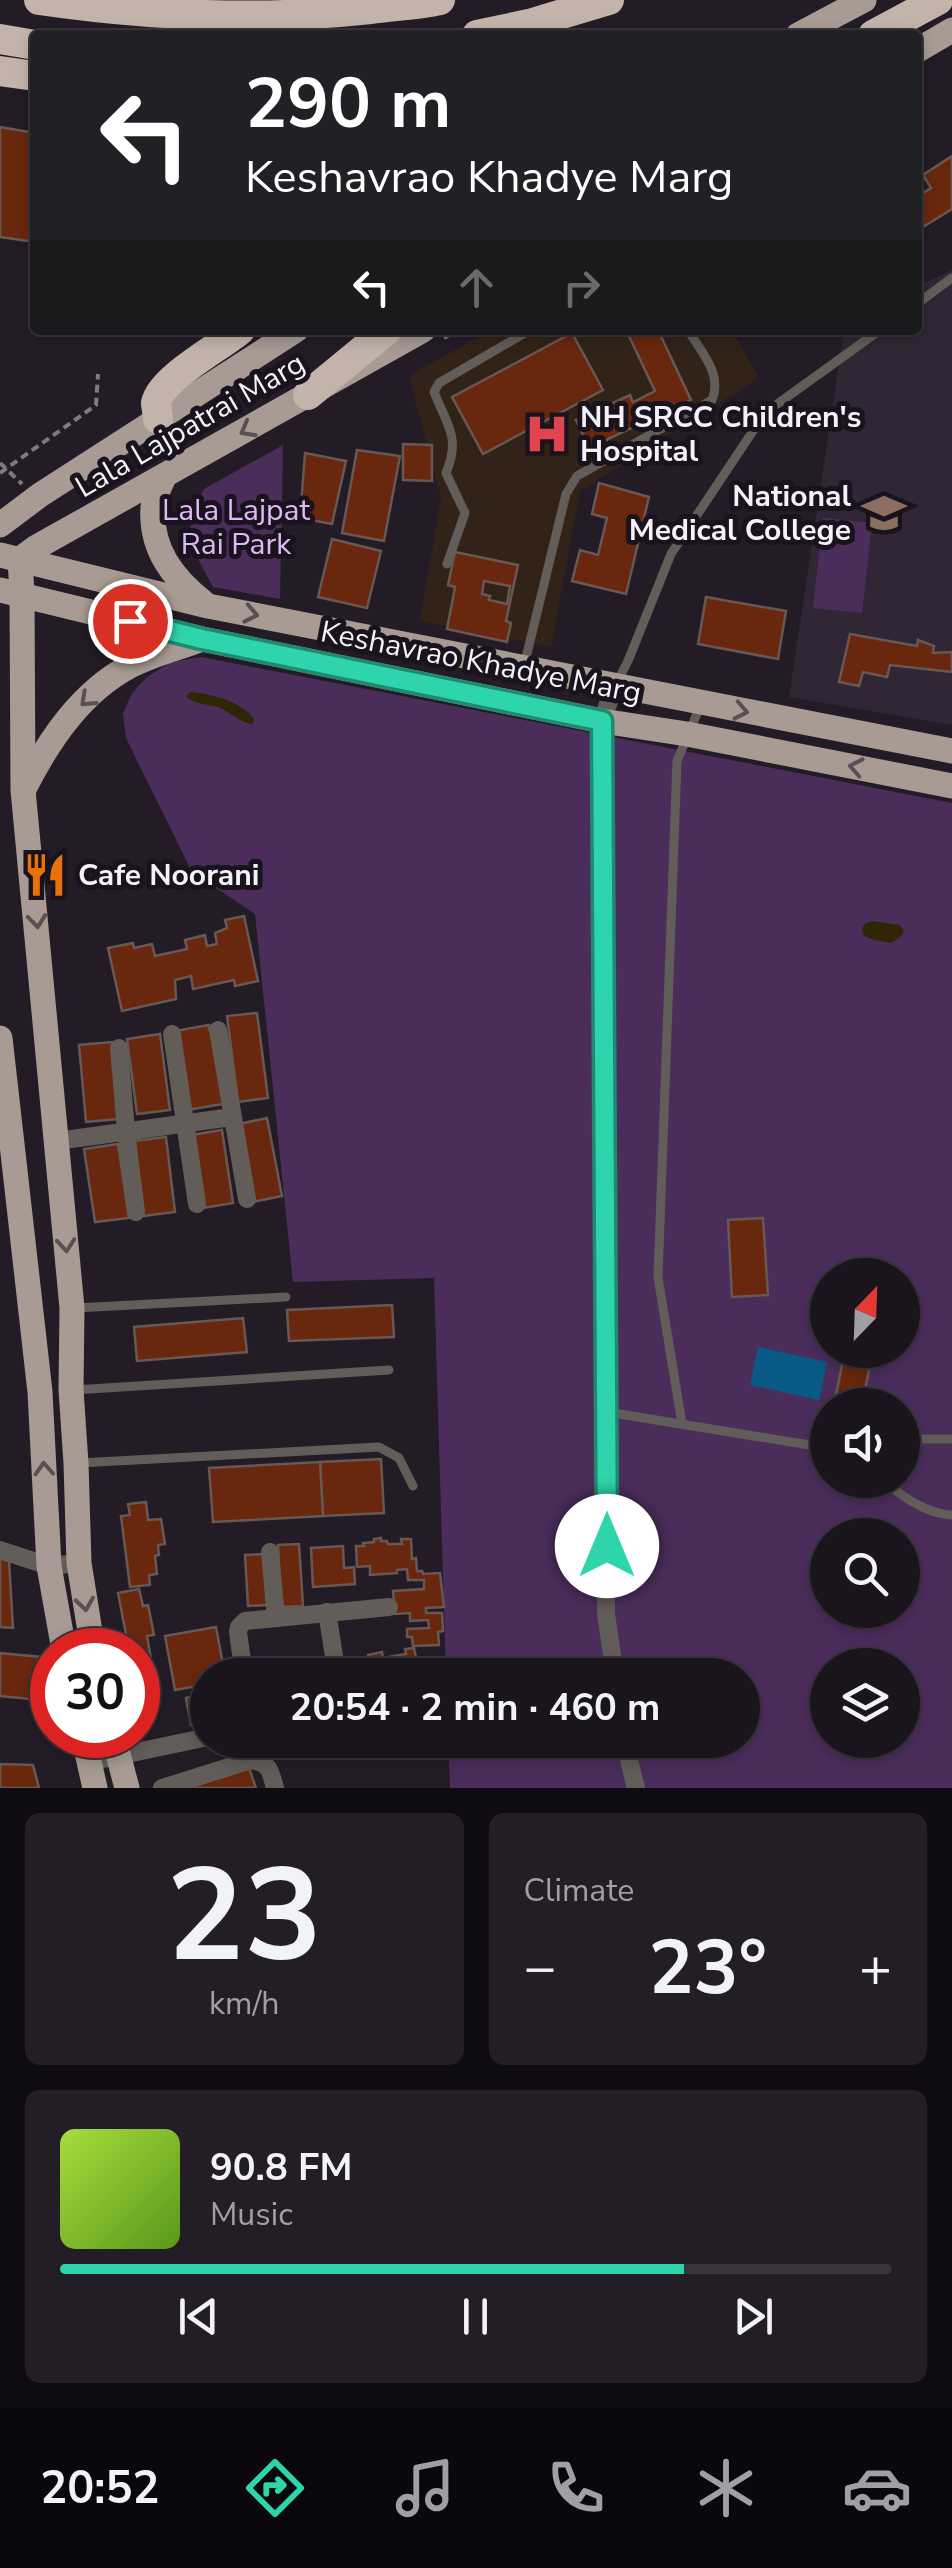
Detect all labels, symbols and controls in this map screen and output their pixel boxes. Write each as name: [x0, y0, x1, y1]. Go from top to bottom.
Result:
text: 290 m: [245, 56, 451, 152]
icon: left: [80, 70, 210, 200]
text: Keshavrao Khadye Marg: [245, 147, 733, 208]
icon: left: [344, 260, 399, 315]
icon: ahead: [449, 260, 504, 315]
icon: right: [554, 260, 609, 315]
street label: Lala Lajpatrai Marg: [68, 343, 313, 508]
place label: NH SRCC Children's Hospital: [580, 397, 861, 472]
hospital icon: NH SRCC Children's Hospital: [523, 410, 571, 458]
one-way arrow: [240, 417, 258, 437]
place label: National Medical College: [629, 476, 851, 551]
school or university icon: National Medical College: [860, 489, 908, 537]
park label: Lala Lajpat Rai Park: [162, 490, 310, 565]
pin: [88, 579, 173, 664]
icon: arrive: [103, 594, 158, 649]
one-way arrow: [242, 603, 259, 624]
street label: Keshavrao Khadye Marg: [317, 611, 645, 714]
one-way arrow: [80, 689, 98, 707]
one-way arrow: [732, 699, 749, 720]
one-way arrow: [848, 758, 865, 779]
restaurant icon: Cafe Noorani: [21, 851, 69, 899]
place label: Cafe Noorani: [78, 855, 259, 896]
one-way arrow: [25, 914, 47, 930]
one-way arrow: [55, 1237, 77, 1253]
north arrow: [810, 1258, 920, 1368]
map controls: [810, 1258, 920, 1758]
button: sound: [810, 1388, 920, 1498]
one-way arrow: [34, 1460, 55, 1476]
position arrow: [555, 1494, 659, 1598]
button: search: [810, 1518, 920, 1628]
one-way arrow: [73, 1596, 94, 1612]
speed limit sign: 30: [30, 1628, 160, 1758]
button: layers: [810, 1648, 920, 1758]
text: 20:54 · 2 min · 460 m: [290, 1682, 660, 1733]
text: 23: [166, 1828, 322, 2005]
text: Climate: [524, 1869, 634, 1912]
text: 23°: [649, 1917, 767, 2019]
text: −: [524, 1930, 557, 2005]
text: +: [859, 1930, 892, 2005]
text: km/h: [209, 1982, 280, 2025]
text: 90.8 FM: [210, 2142, 352, 2193]
text: Music: [210, 2193, 293, 2236]
icon: previous: [171, 2289, 226, 2344]
icon: pause: [448, 2289, 503, 2344]
icon: next: [726, 2289, 781, 2344]
icon: directions: [240, 2453, 310, 2523]
icon: music: [390, 2453, 460, 2523]
icon: phone: [541, 2453, 611, 2523]
icon: climate: [691, 2453, 761, 2523]
icon: car: [842, 2453, 912, 2523]
text: 20:52: [40, 2458, 159, 2519]

